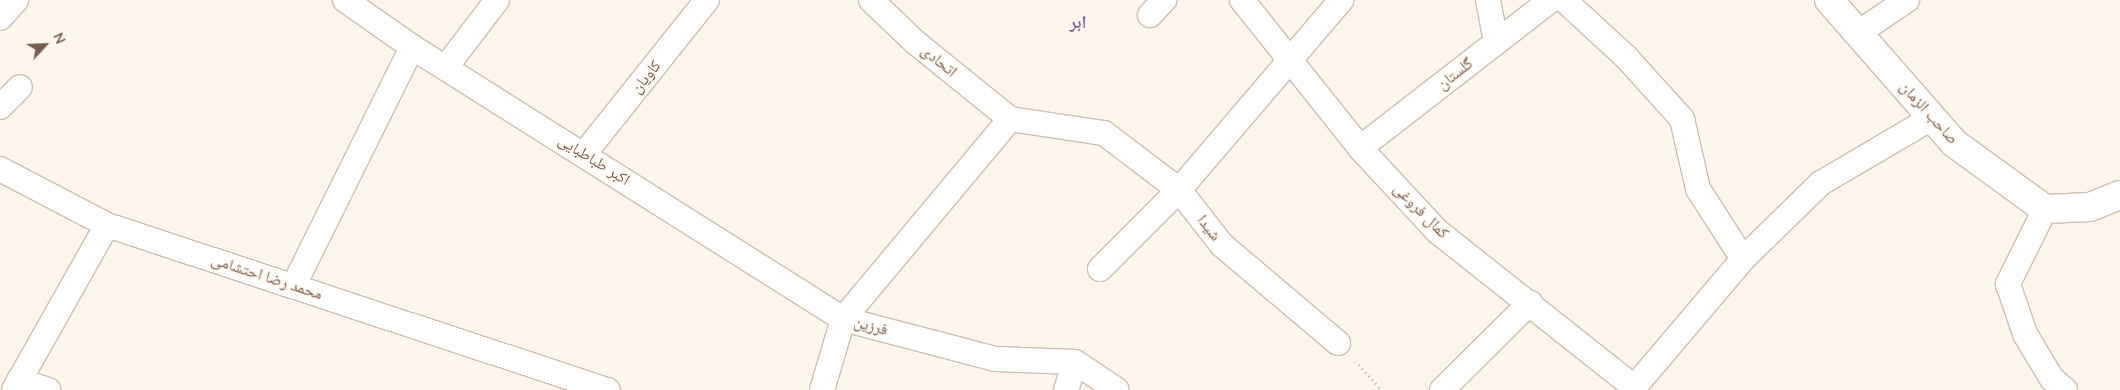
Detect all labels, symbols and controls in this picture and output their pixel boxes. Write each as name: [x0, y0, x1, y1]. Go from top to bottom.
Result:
district label: ابر: [1069, 11, 1087, 33]
north arrow: [20, 20, 70, 70]
text: N: [48, 30, 70, 47]
street label: اتحادی: [917, 41, 961, 81]
street label: گلستان: [1433, 54, 1477, 94]
street label: کاویان: [627, 57, 665, 97]
street label: صاحب الزمان: [1896, 77, 1962, 149]
street label: اکبر طباطبایی: [555, 130, 633, 190]
street label: کمال فروغی: [1389, 179, 1453, 243]
street label: شیدا: [1193, 211, 1225, 245]
street label: محمد رضا احتشامی: [209, 250, 325, 304]
street label: فرزین: [852, 312, 890, 340]

